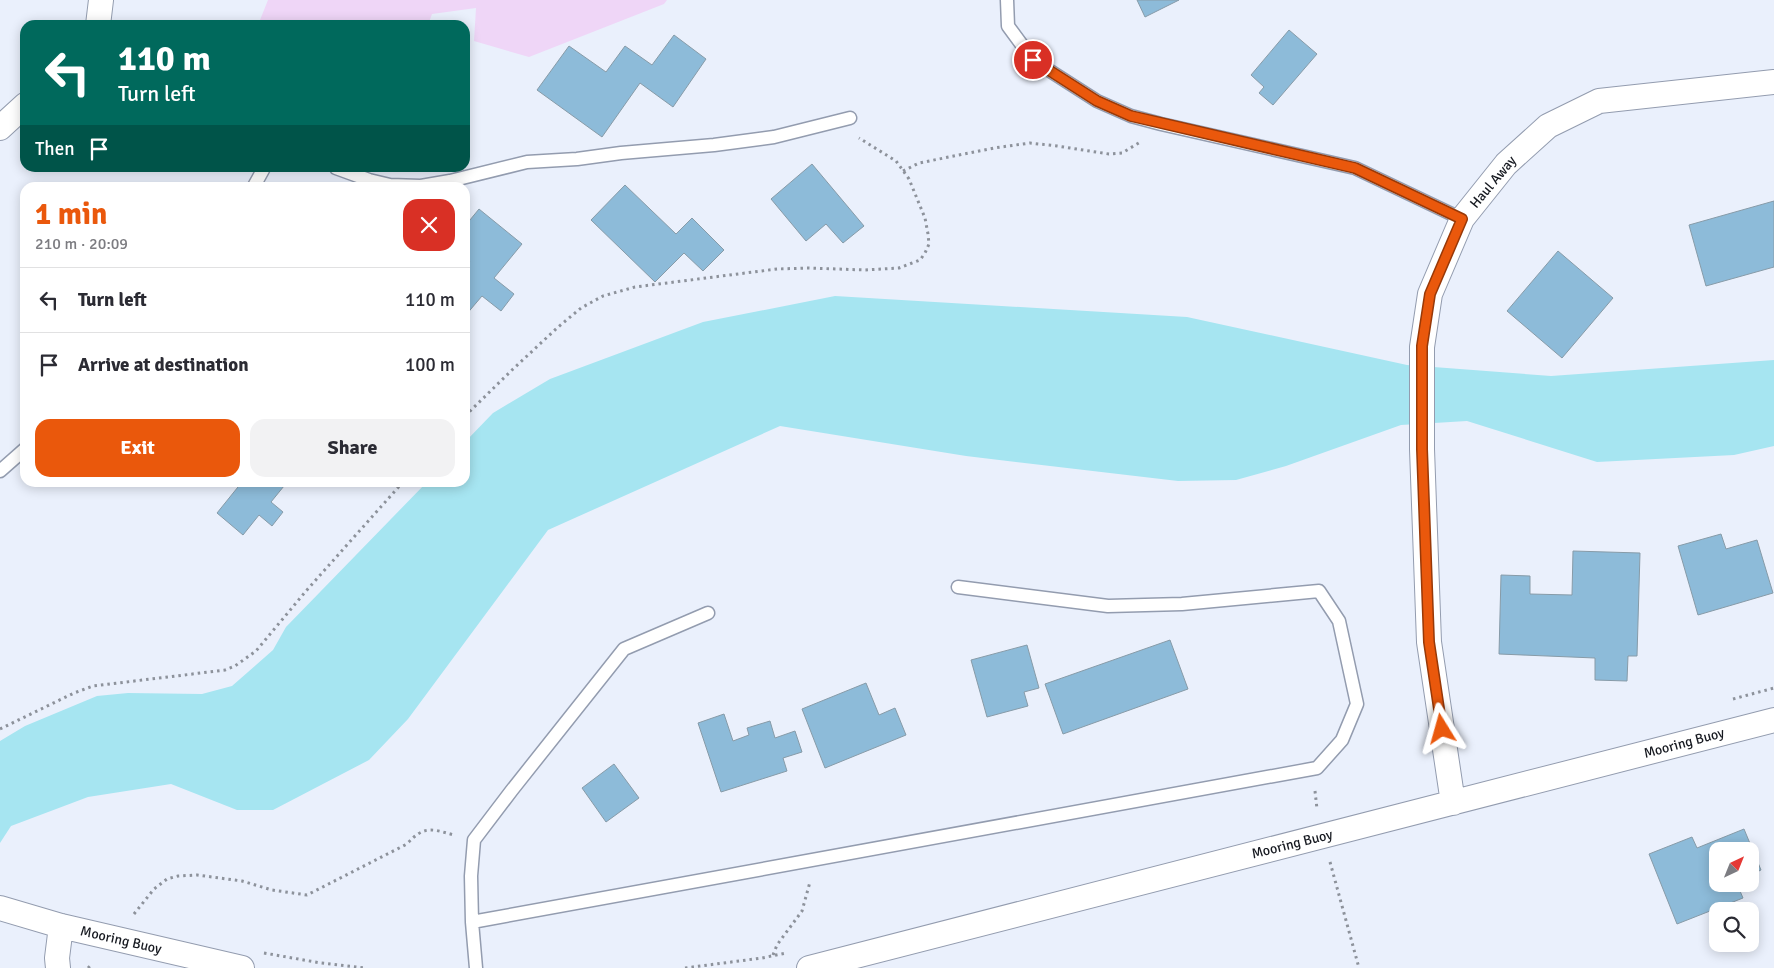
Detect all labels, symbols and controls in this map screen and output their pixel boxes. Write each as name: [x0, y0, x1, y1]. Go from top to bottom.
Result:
text: 110 m: [118, 37, 211, 80]
pin: [1012, 39, 1054, 81]
icon: left: [35, 40, 100, 105]
icon: arrive: [1019, 46, 1047, 74]
text: Turn left: [118, 80, 196, 107]
icon: arrive: [85, 135, 113, 163]
text: Then: [35, 137, 75, 161]
street label: Haul Away: [1466, 152, 1520, 212]
text: 1 min: [35, 196, 107, 233]
button: close: [403, 199, 455, 251]
text: 210 m · 20:09: [35, 234, 128, 254]
icon: left: [35, 286, 63, 314]
text: Turn left: [78, 288, 147, 312]
text: 110 m: [405, 288, 455, 312]
icon: arrive: [35, 351, 63, 379]
text: Arrive at destination: [78, 353, 249, 377]
text: 100 m: [405, 353, 455, 377]
button: Exit: [35, 419, 240, 477]
button: Share: [250, 419, 455, 477]
position arrow: [1415, 702, 1467, 754]
street label: Mooring Buoy: [1642, 724, 1727, 762]
street label: Mooring Buoy: [1250, 826, 1335, 862]
north arrow: [1709, 842, 1759, 892]
map controls: [1709, 842, 1759, 952]
button: search: [1709, 902, 1759, 952]
street label: Mooring Buoy: [79, 922, 164, 958]

